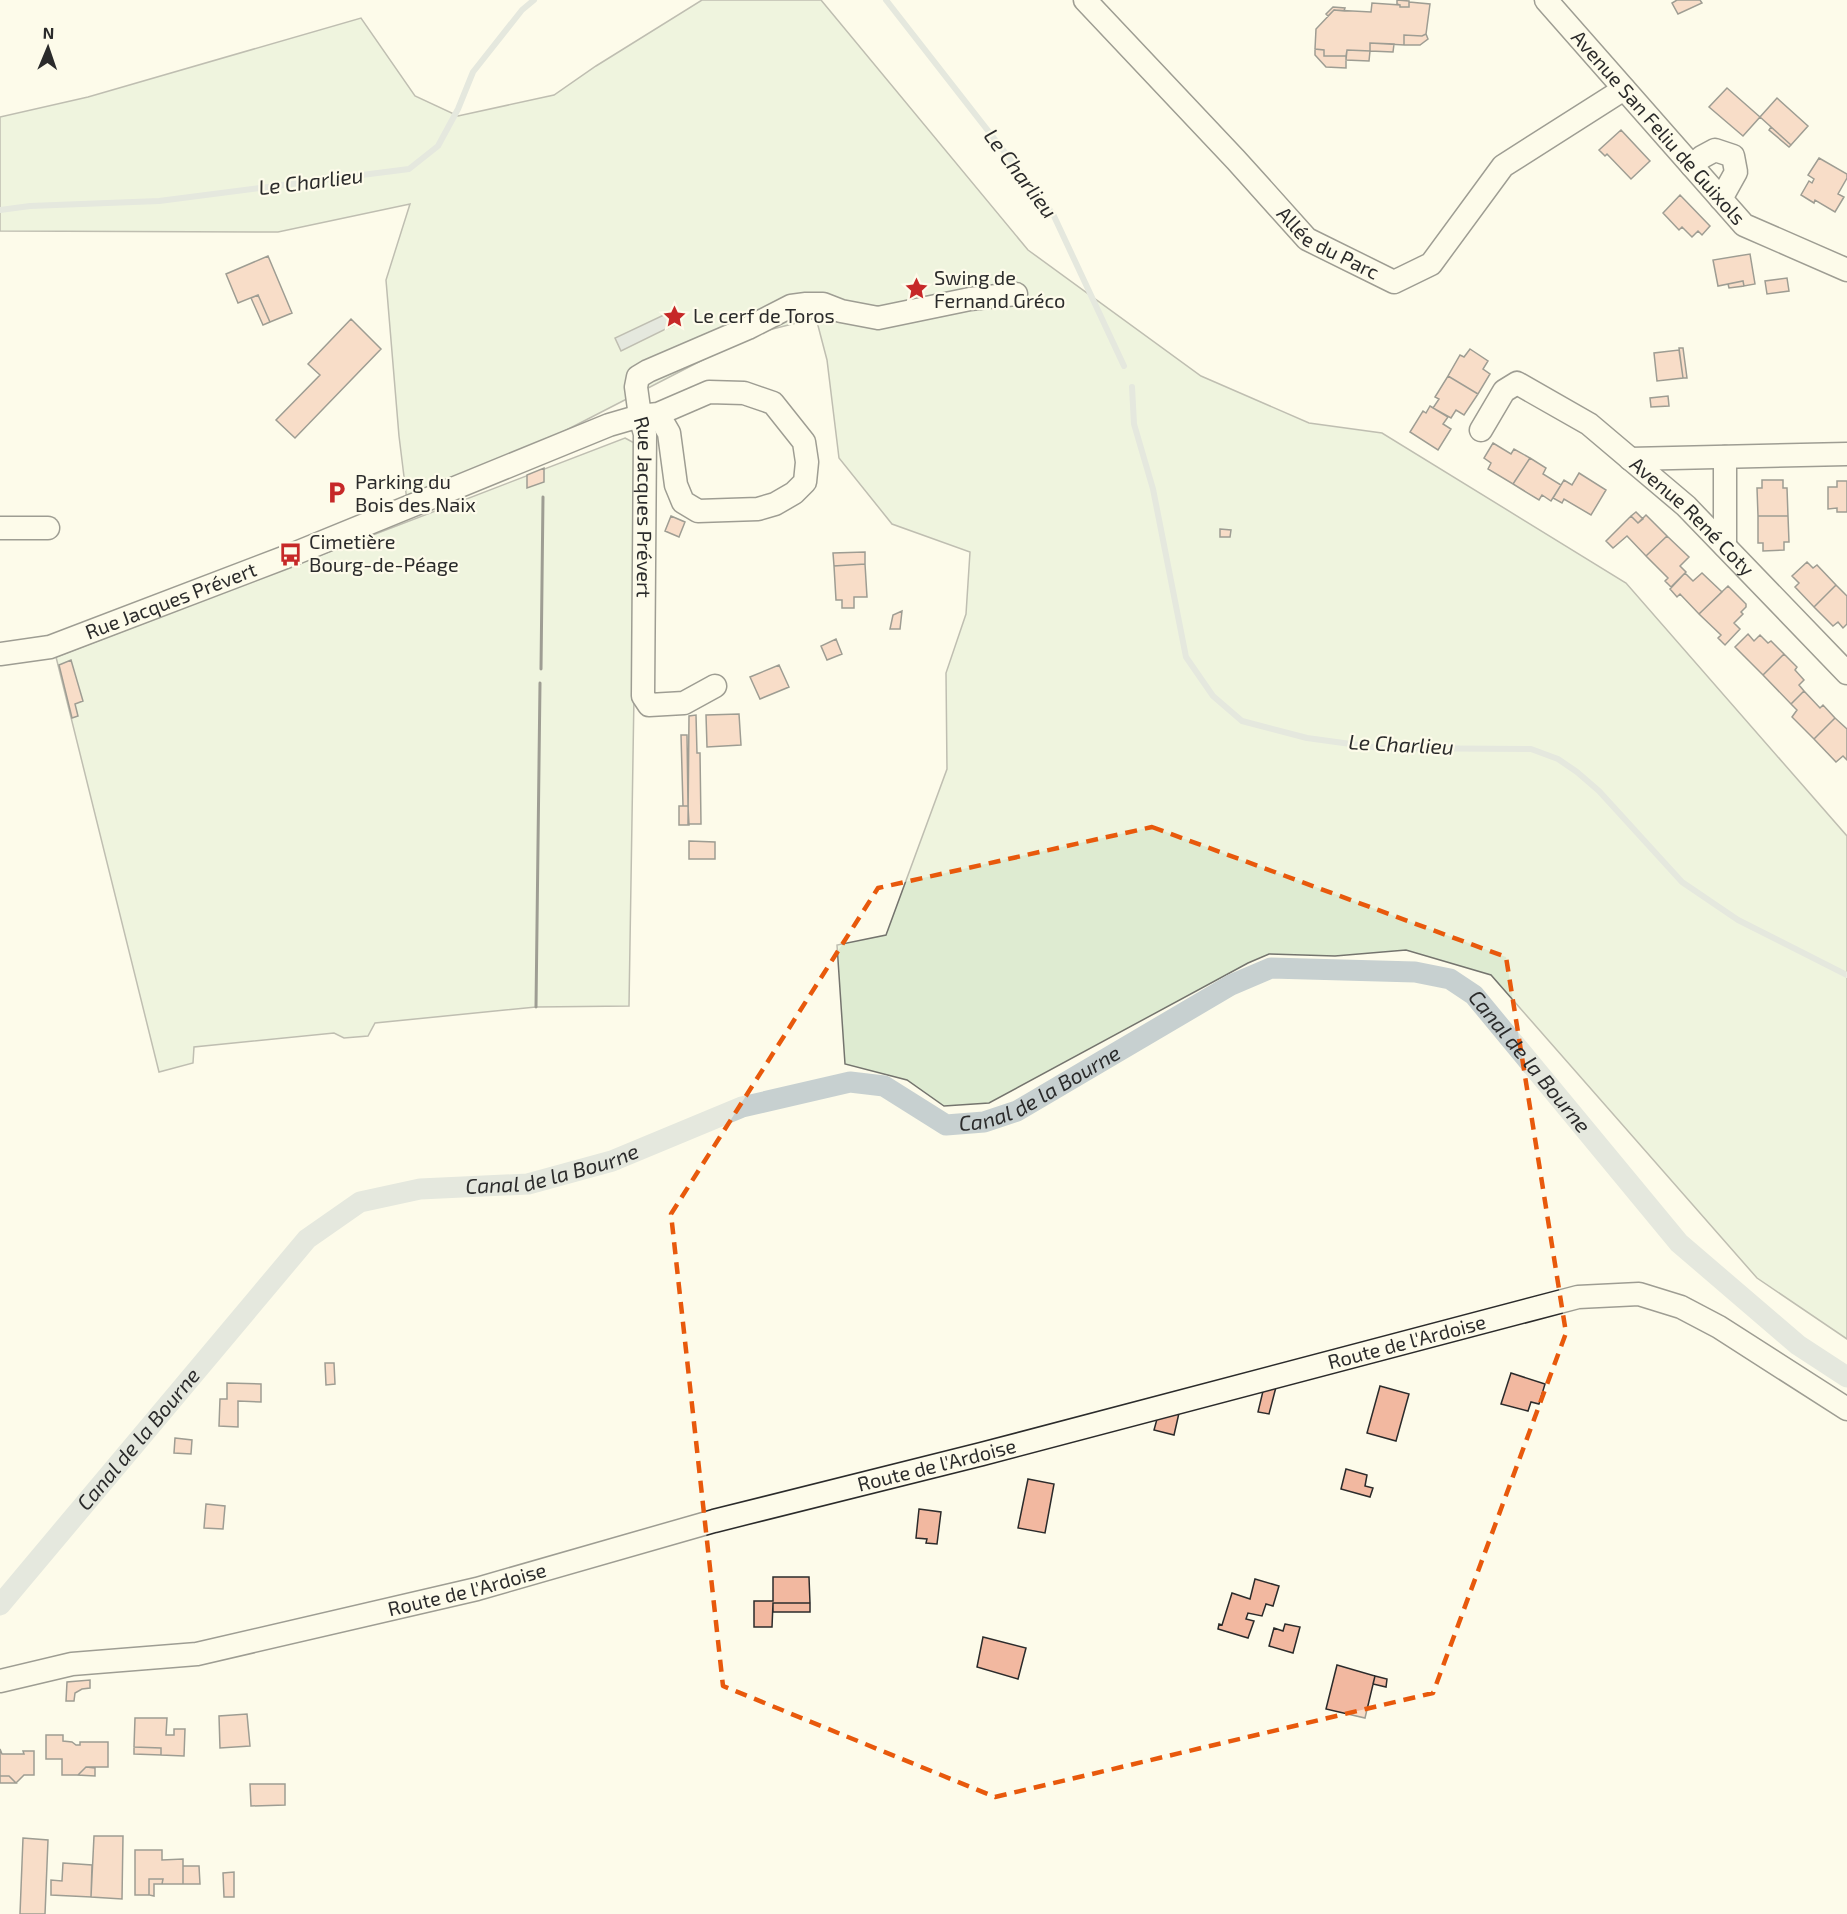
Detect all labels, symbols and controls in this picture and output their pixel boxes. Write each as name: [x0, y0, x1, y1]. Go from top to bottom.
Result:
north arrow: [18, 18, 78, 78]
text: N: [42, 23, 55, 42]
street label: Avenue San Feliu de Guixols: [1567, 25, 1751, 229]
water label: Le Charlieu: [979, 123, 1063, 223]
water label: Le Charlieu: [257, 162, 365, 199]
street label: Allée du Parc: [1273, 201, 1384, 284]
place label: Swing de Fernand Gréco: [934, 265, 1065, 312]
place icon: Swing de Fernand Gréco: [903, 276, 929, 302]
place icon: Le cerf de Toros: [662, 303, 688, 329]
place label: Le cerf de Toros: [693, 303, 835, 327]
street label: Rue Jacques Prévert: [630, 414, 658, 598]
street label: Avenue René Coty: [1626, 451, 1760, 581]
place label: Parking du Bois des Naix: [355, 469, 476, 516]
parking icon: Parking du Bois des Naix: [324, 480, 350, 506]
place label: Cimetière Bourg-de-Péage: [309, 529, 459, 576]
bus stop icon: Cimetière Bourg-de-Péage: [278, 541, 304, 567]
street label: Rue Jacques Prévert: [82, 556, 260, 643]
water label: Le Charlieu: [1348, 728, 1454, 759]
water label: Canal de la Bourne: [1464, 984, 1597, 1137]
water label: Canal de la Bourne: [958, 1039, 1124, 1135]
water label: Canal de la Bourne: [465, 1137, 642, 1198]
street label: Route de l'Ardoise: [1325, 1309, 1488, 1373]
water label: Canal de la Bourne: [71, 1362, 204, 1515]
street label: Route de l'Ardoise: [855, 1433, 1018, 1496]
street label: Route de l'Ardoise: [385, 1557, 549, 1620]

